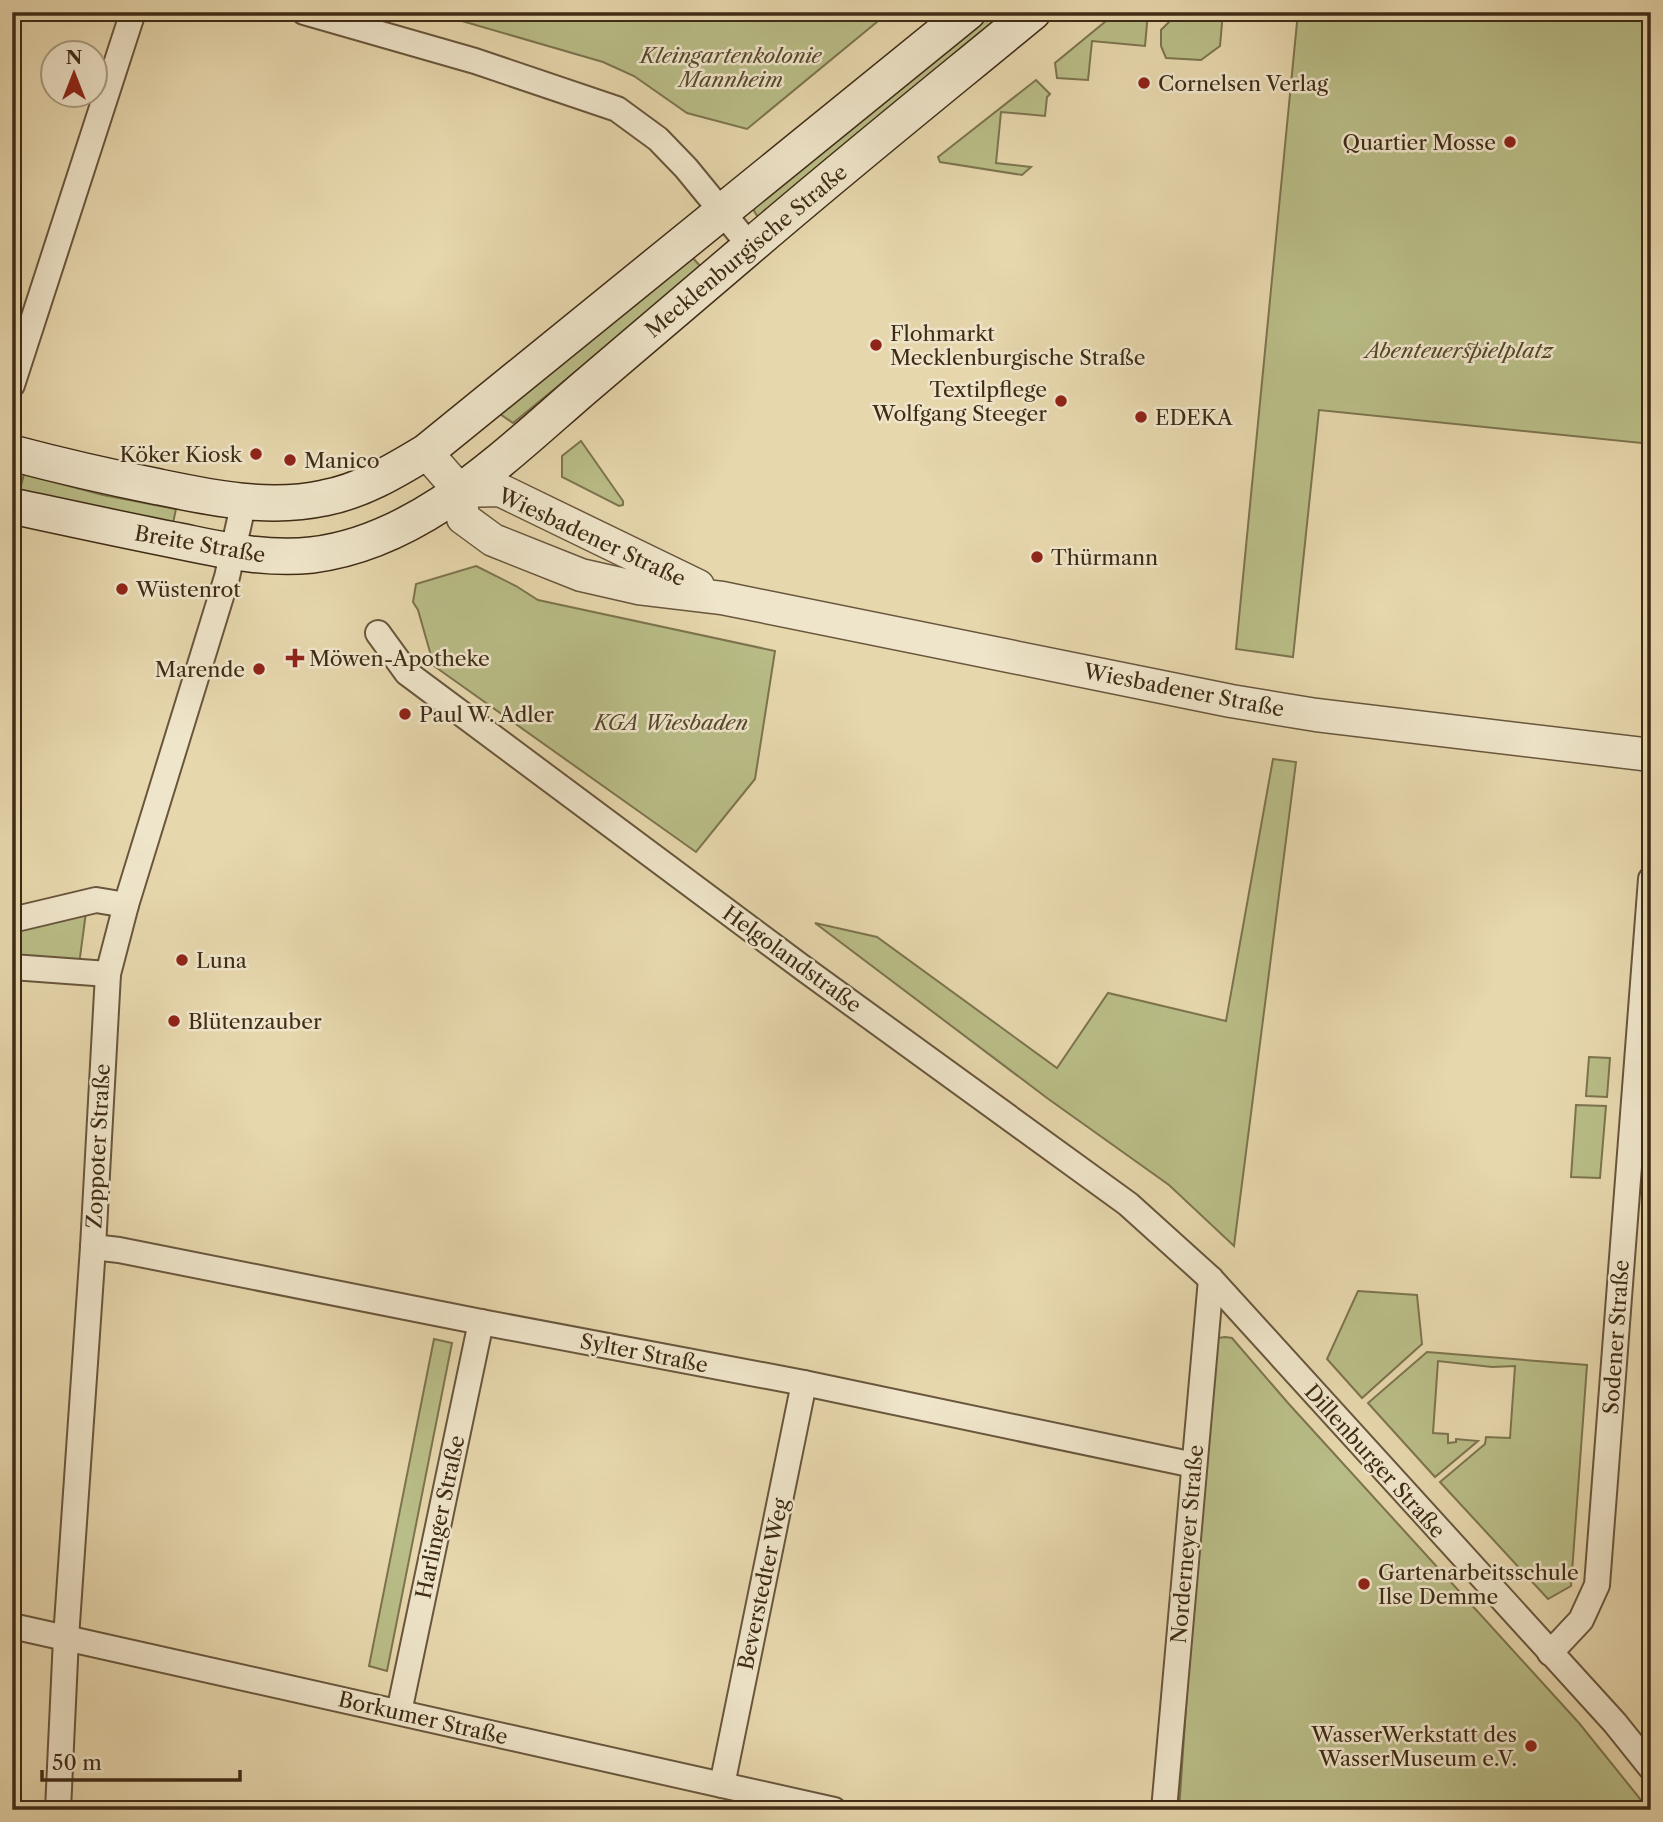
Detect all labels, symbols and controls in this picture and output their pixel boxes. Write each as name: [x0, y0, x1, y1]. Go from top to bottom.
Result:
north arrow: [38, 38, 108, 108]
park label: Kleingartenkolonie Mannheim: [638, 43, 823, 92]
text: N: [66, 46, 82, 69]
place label: Cornelsen Verlag: [1158, 71, 1329, 96]
marker: Cornelsen Verlag: [1136, 75, 1152, 91]
place label: Quartier Mosse: [1342, 130, 1496, 155]
marker: Quartier Mosse: [1502, 134, 1518, 150]
street label: Mecklenburgische Straße: [640, 159, 852, 343]
place label: Flohmarkt Mecklenburgische Straße: [890, 321, 1145, 370]
marker: Flohmarkt Mecklenburgische Straße: [868, 337, 884, 353]
park label: Abenteuerspielplatz: [1362, 338, 1555, 363]
place label: Textilpflege Wolfgang Steeger: [871, 377, 1047, 426]
marker: Textilpflege Wolfgang Steeger: [1053, 393, 1069, 409]
place label: EDEKA: [1155, 405, 1233, 430]
marker: EDEKA: [1133, 409, 1149, 425]
place label: Köker Kiosk: [120, 442, 243, 467]
marker: Köker Kiosk: [248, 446, 264, 462]
place label: Manico: [304, 448, 380, 473]
marker: Manico: [282, 452, 298, 468]
street label: Wiesbadener Straße: [494, 482, 690, 591]
street label: Breite Straße: [133, 520, 267, 568]
place label: Thürmann: [1051, 545, 1158, 570]
marker: Thürmann: [1029, 549, 1045, 565]
place label: Wüstenrot: [135, 577, 241, 602]
marker: Wüstenrot: [114, 581, 130, 597]
place label: Möwen-Apotheke: [309, 646, 490, 671]
marker: Möwen-Apotheke: [287, 650, 303, 666]
place label: Marende: [155, 657, 245, 682]
street label: Wiesbadener Straße: [1081, 658, 1286, 722]
marker: Marende: [251, 661, 267, 677]
place label: Paul W. Adler: [419, 702, 554, 727]
marker: Paul W. Adler: [397, 706, 413, 722]
park label: KGA Wiesbaden: [592, 710, 748, 735]
street label: Helgolandstraße: [718, 900, 866, 1018]
place label: Luna: [196, 948, 248, 973]
marker: Luna: [174, 952, 190, 968]
place label: Blütenzauber: [188, 1009, 322, 1034]
marker: Blütenzauber: [166, 1013, 182, 1029]
street label: Zoppoter Straße: [81, 1063, 115, 1229]
street label: Sodener Straße: [1598, 1259, 1634, 1415]
street label: Sylter Straße: [578, 1328, 710, 1378]
street label: Dillenburger Straße: [1299, 1379, 1451, 1543]
street label: Harlinger Straße: [410, 1433, 470, 1601]
street label: Norderneyer Straße: [1166, 1444, 1208, 1644]
street label: Beverstedter Weg: [733, 1495, 794, 1672]
place label: Gartenarbeitsschule Ilse Demme: [1378, 1560, 1579, 1609]
marker: Gartenarbeitsschule Ilse Demme: [1356, 1576, 1372, 1592]
street label: Borkumer Straße: [336, 1686, 510, 1750]
place label: WasserWerkstatt des WasserMuseum e.V.: [1310, 1722, 1517, 1771]
scale bar: [42, 1738, 240, 1782]
marker: WasserWerkstatt des WasserMuseum e.V.: [1523, 1738, 1539, 1754]
text: 50 m: [52, 1750, 102, 1775]

